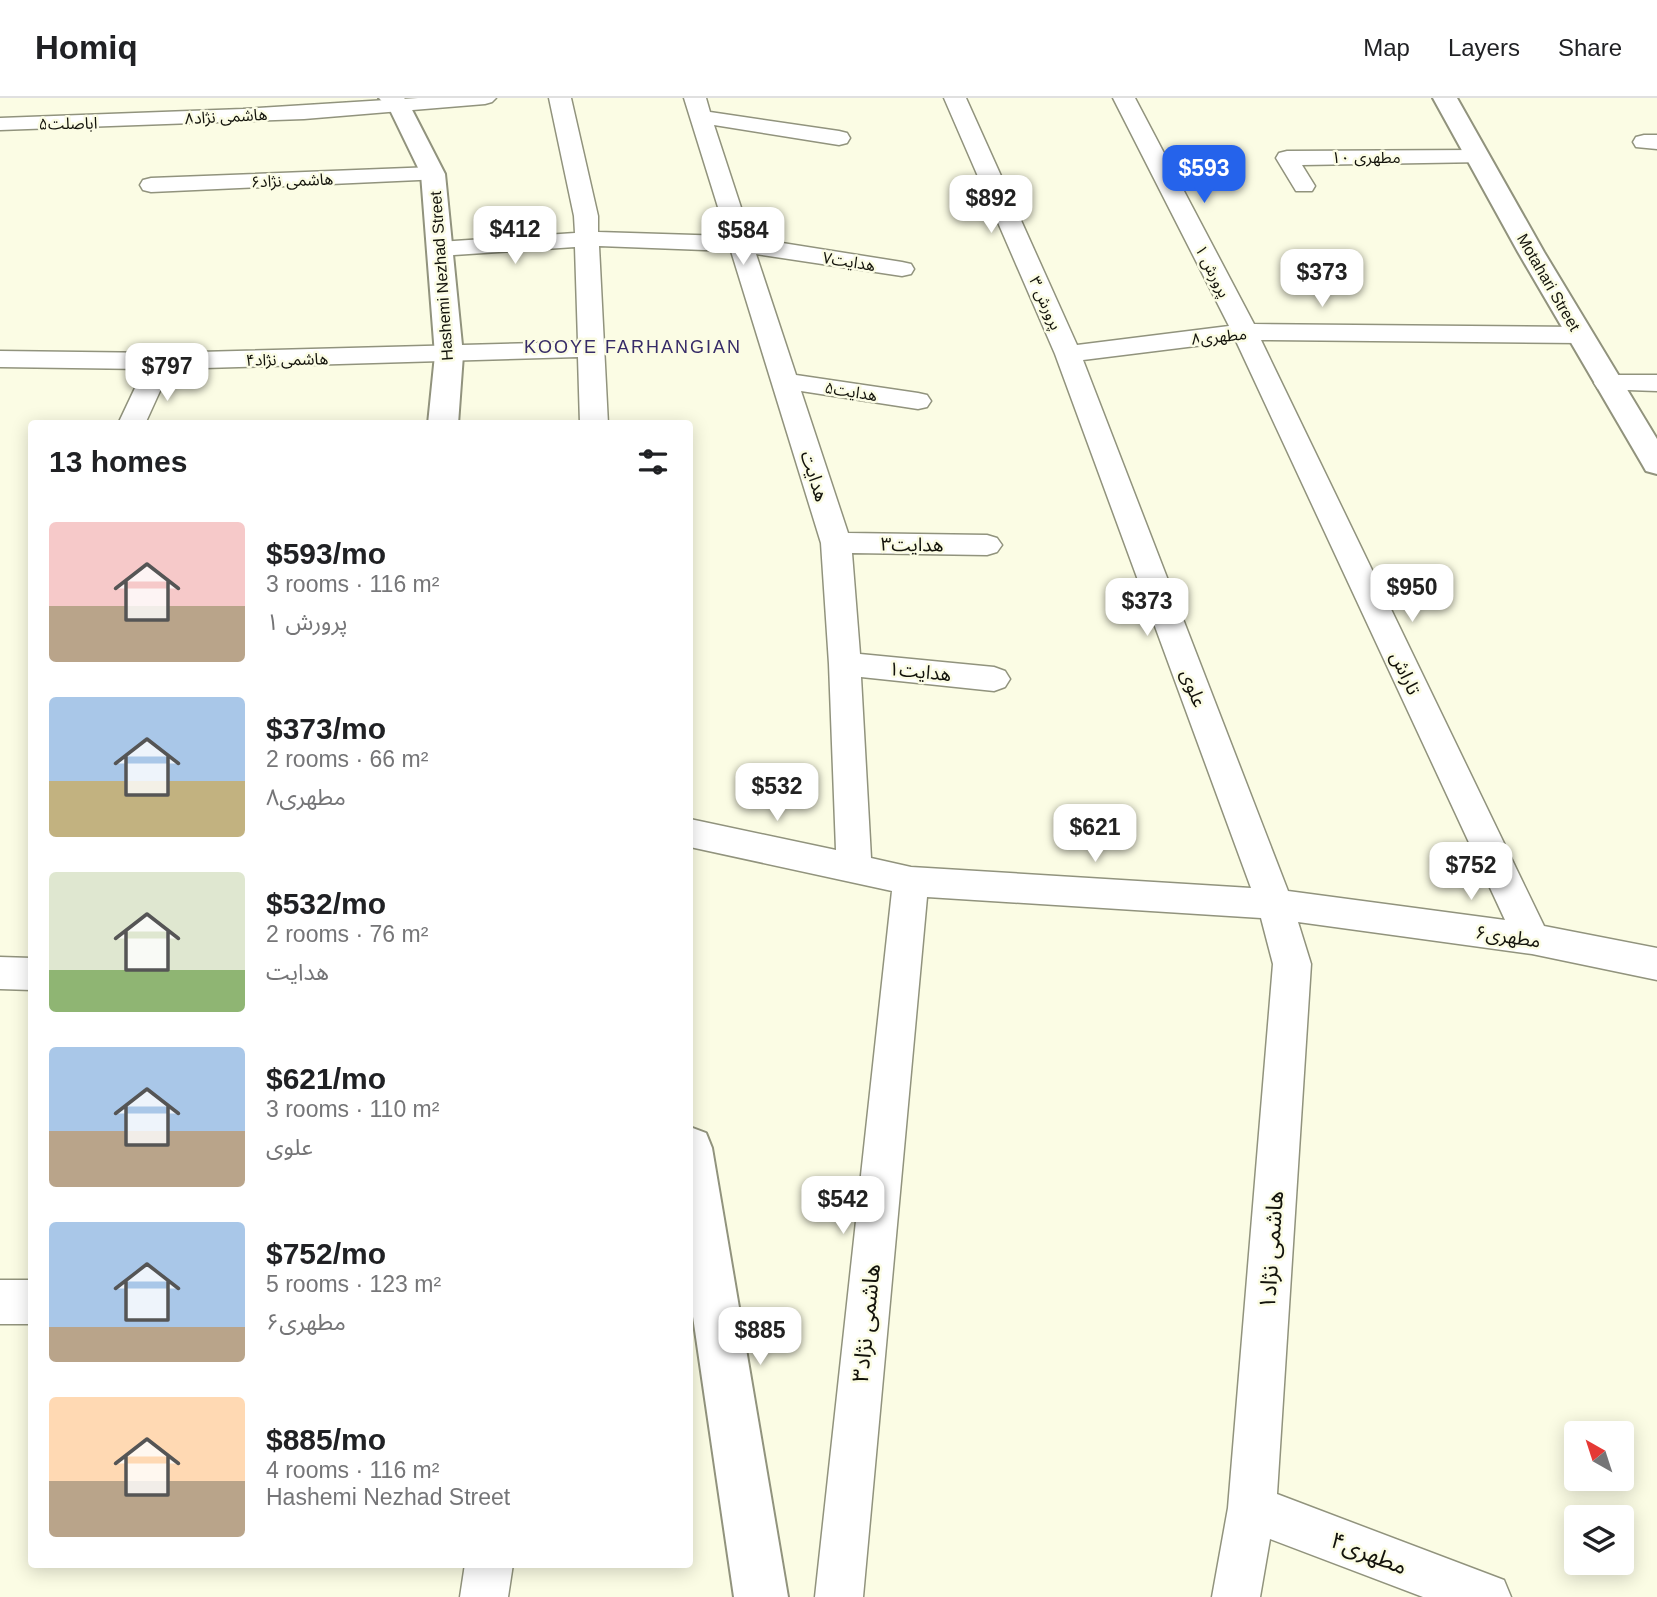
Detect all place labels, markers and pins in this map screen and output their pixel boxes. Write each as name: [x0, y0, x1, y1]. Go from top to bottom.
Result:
pin: $593: [1163, 146, 1245, 205]
pin: $892: [950, 176, 1032, 235]
pin: $412: [474, 206, 556, 266]
pin: $584: [702, 208, 784, 267]
pin: $373: [1281, 250, 1363, 309]
pin: $797: [126, 344, 208, 403]
pin: $950: [1371, 564, 1453, 624]
pin: $373: [1106, 578, 1188, 638]
pin: $532: [736, 764, 818, 823]
pin: $621: [1054, 804, 1136, 864]
pin: $752: [1430, 842, 1512, 902]
pin: $542: [802, 1176, 884, 1236]
pin: $885: [719, 1308, 801, 1367]

